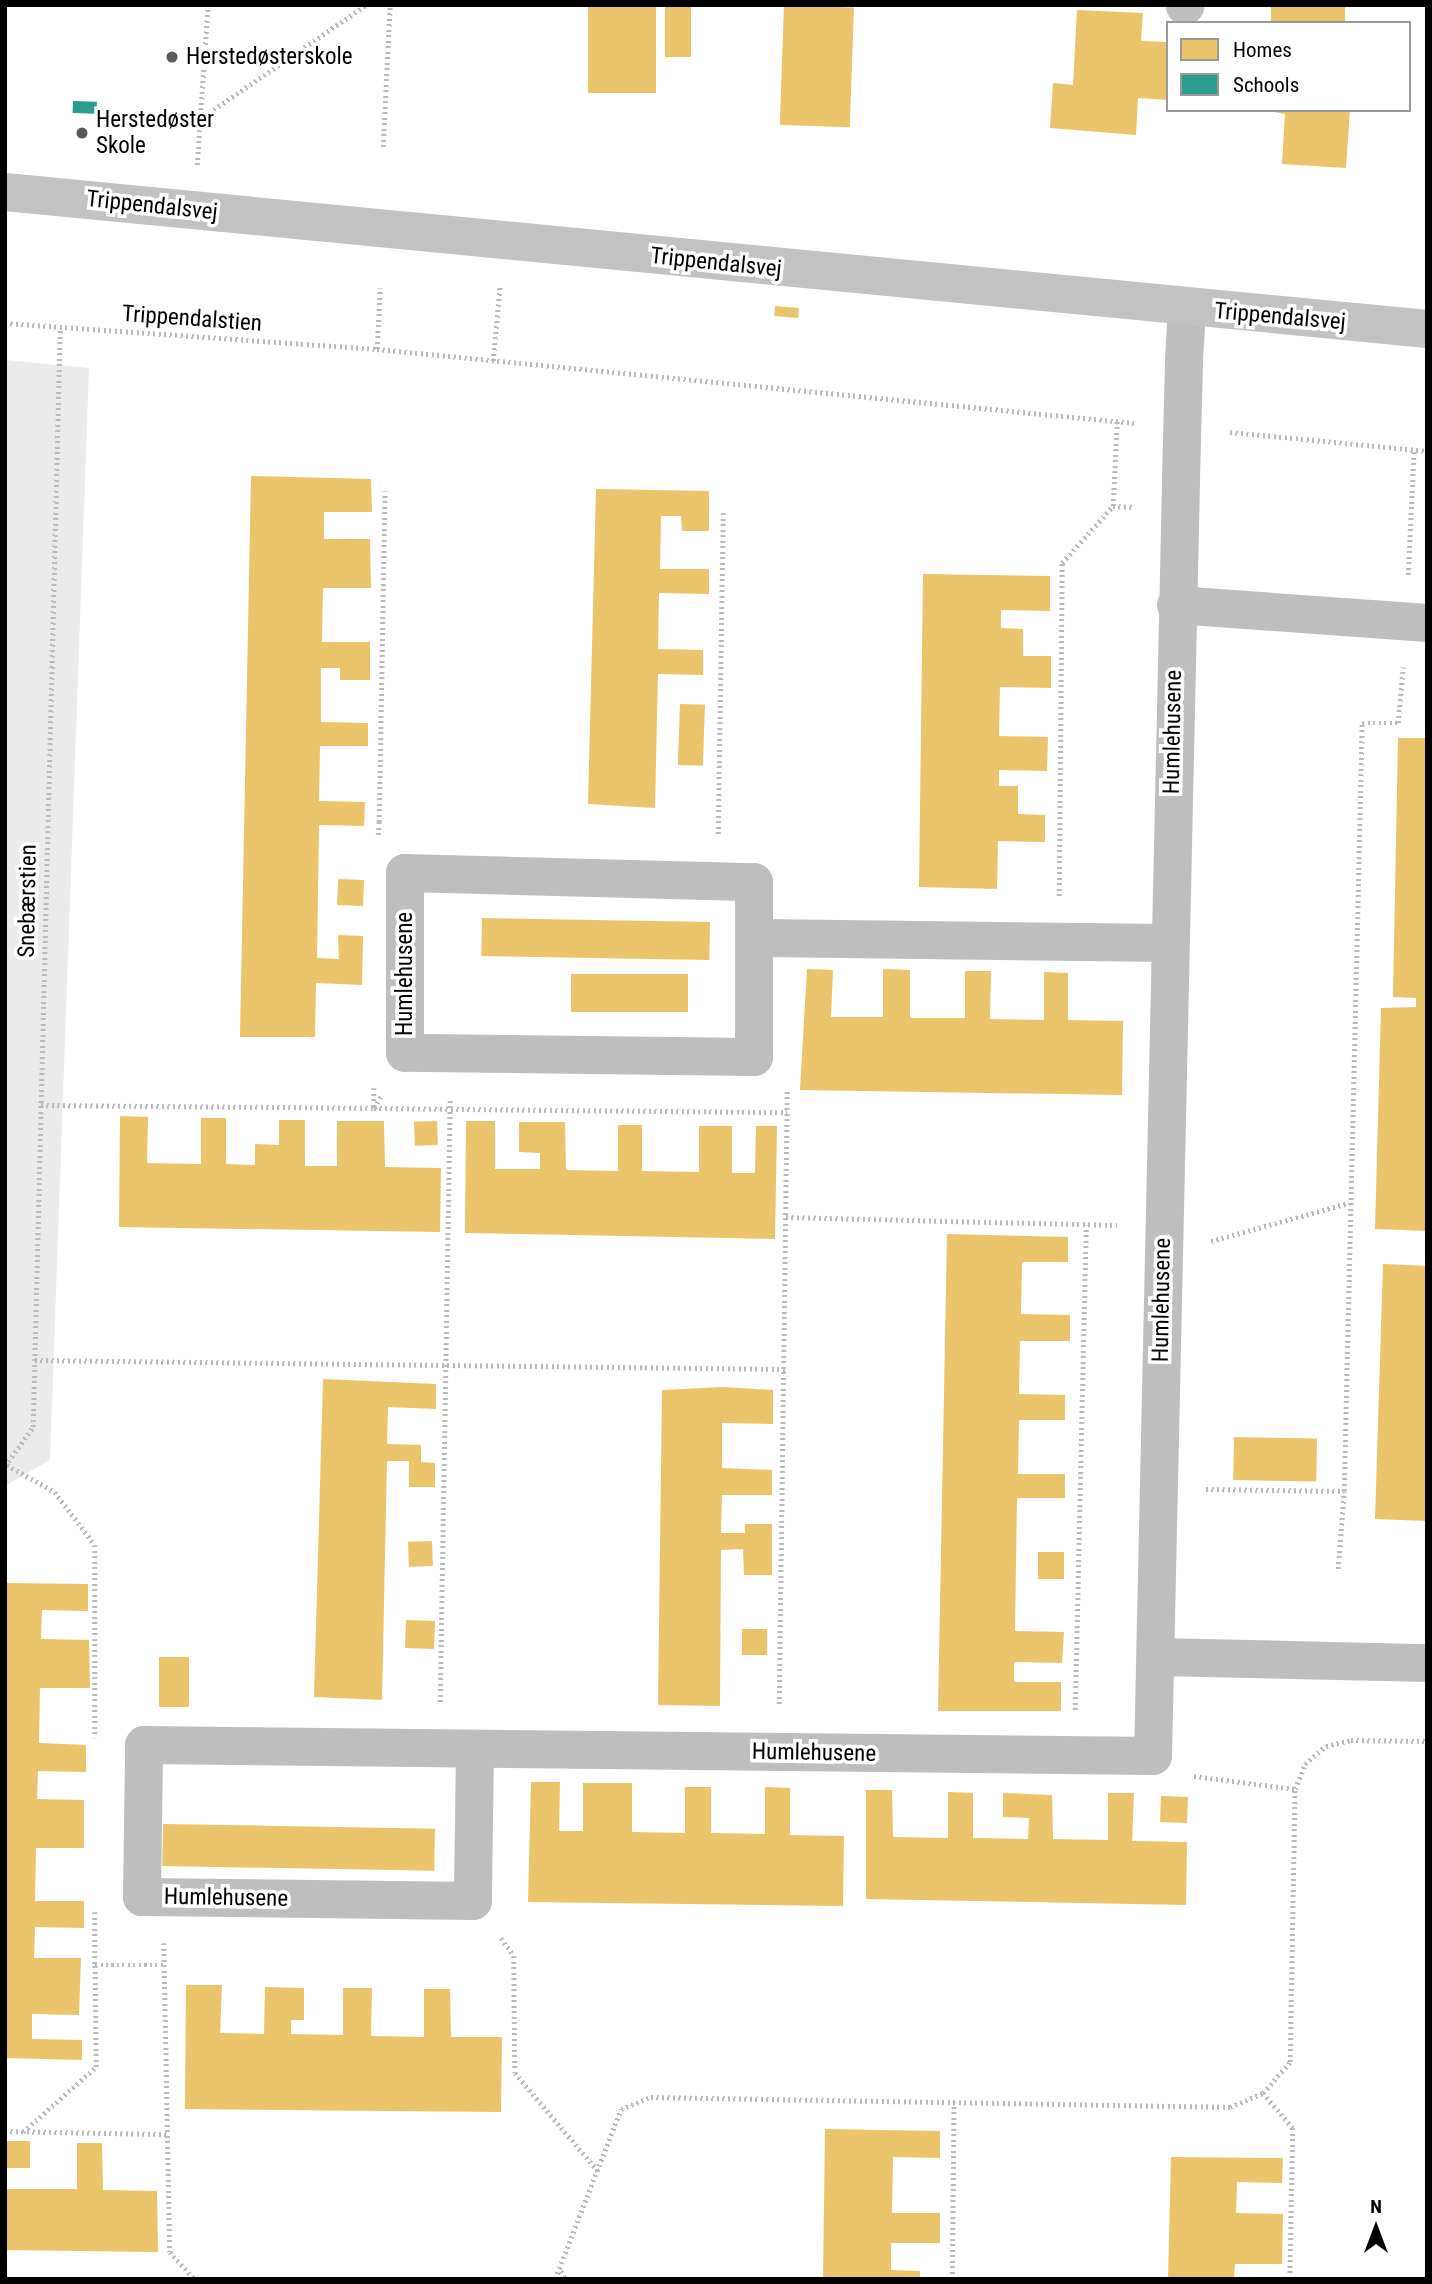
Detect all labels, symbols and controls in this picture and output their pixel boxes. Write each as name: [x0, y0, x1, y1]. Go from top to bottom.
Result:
legend: [1166, 21, 1411, 112]
text: Homes: [1233, 38, 1292, 62]
place label: Herstedøsterskole: [186, 43, 353, 71]
marker: Herstedøsterskole: [164, 49, 180, 65]
text: Schools: [1233, 73, 1299, 97]
place label: Herstedøster Skole: [96, 106, 214, 160]
marker: Herstedøster Skole: [74, 125, 90, 141]
street label: Trippendalsvej: [85, 185, 219, 227]
street label: Trippendalsvej: [649, 242, 783, 284]
street label: Trippendalsvej: [1213, 298, 1347, 336]
street label: Trippendalstien: [121, 300, 263, 338]
street label: Humlehusene: [1158, 670, 1188, 794]
street label: Snebærstien: [13, 844, 43, 958]
street label: Humlehusene: [391, 912, 419, 1036]
street label: Humlehusene: [1147, 1238, 1177, 1362]
street label: Humlehusene: [752, 1738, 876, 1768]
street label: Humlehusene: [164, 1883, 288, 1913]
north arrow: [1341, 2193, 1411, 2263]
text: N: [1370, 2195, 1382, 2218]

